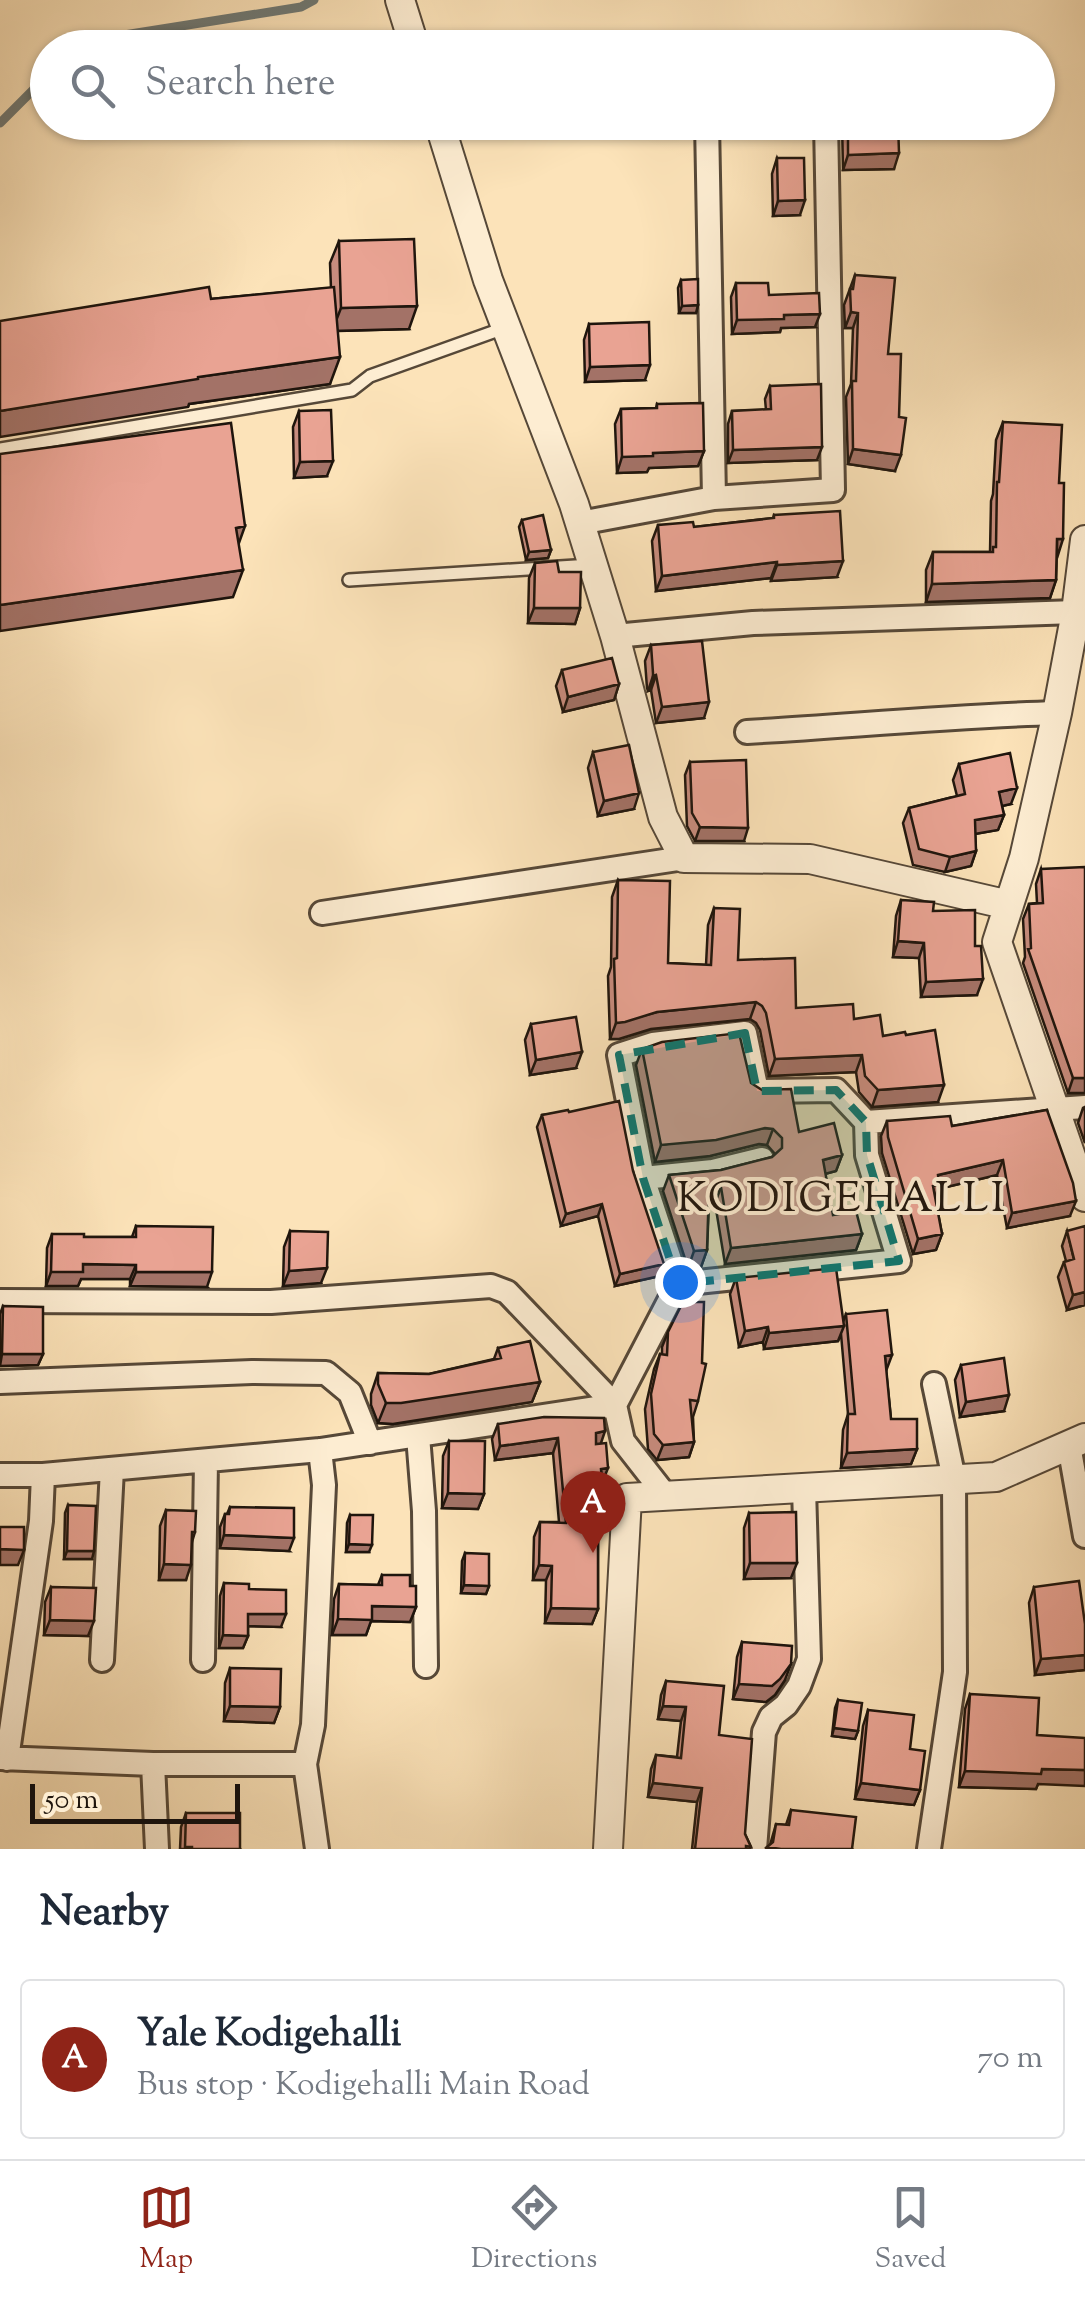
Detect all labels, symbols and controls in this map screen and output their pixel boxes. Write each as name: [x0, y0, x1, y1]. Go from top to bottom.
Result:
search box: [30, 30, 1055, 140]
icon: search: [65, 58, 120, 113]
text: Search here: [145, 58, 336, 112]
district label: KODIGEHALLI: [677, 1171, 1007, 1231]
your location: [655, 1257, 706, 1308]
pin: A: [560, 1470, 626, 1553]
scale bar: [30, 1779, 240, 1824]
text: 50 m: [45, 1781, 99, 1821]
text: Nearby: [40, 1884, 169, 1944]
text: Yale Kodigehalli: [137, 2009, 401, 2063]
text: A: [62, 2036, 87, 2082]
text: 70 m: [977, 2036, 1043, 2082]
text: Bus stop · Kodigehalli Main Road: [137, 2063, 590, 2109]
tab: Map: [139, 2180, 194, 2280]
tab: Directions: [471, 2180, 597, 2280]
tab: Saved: [874, 2180, 946, 2280]

